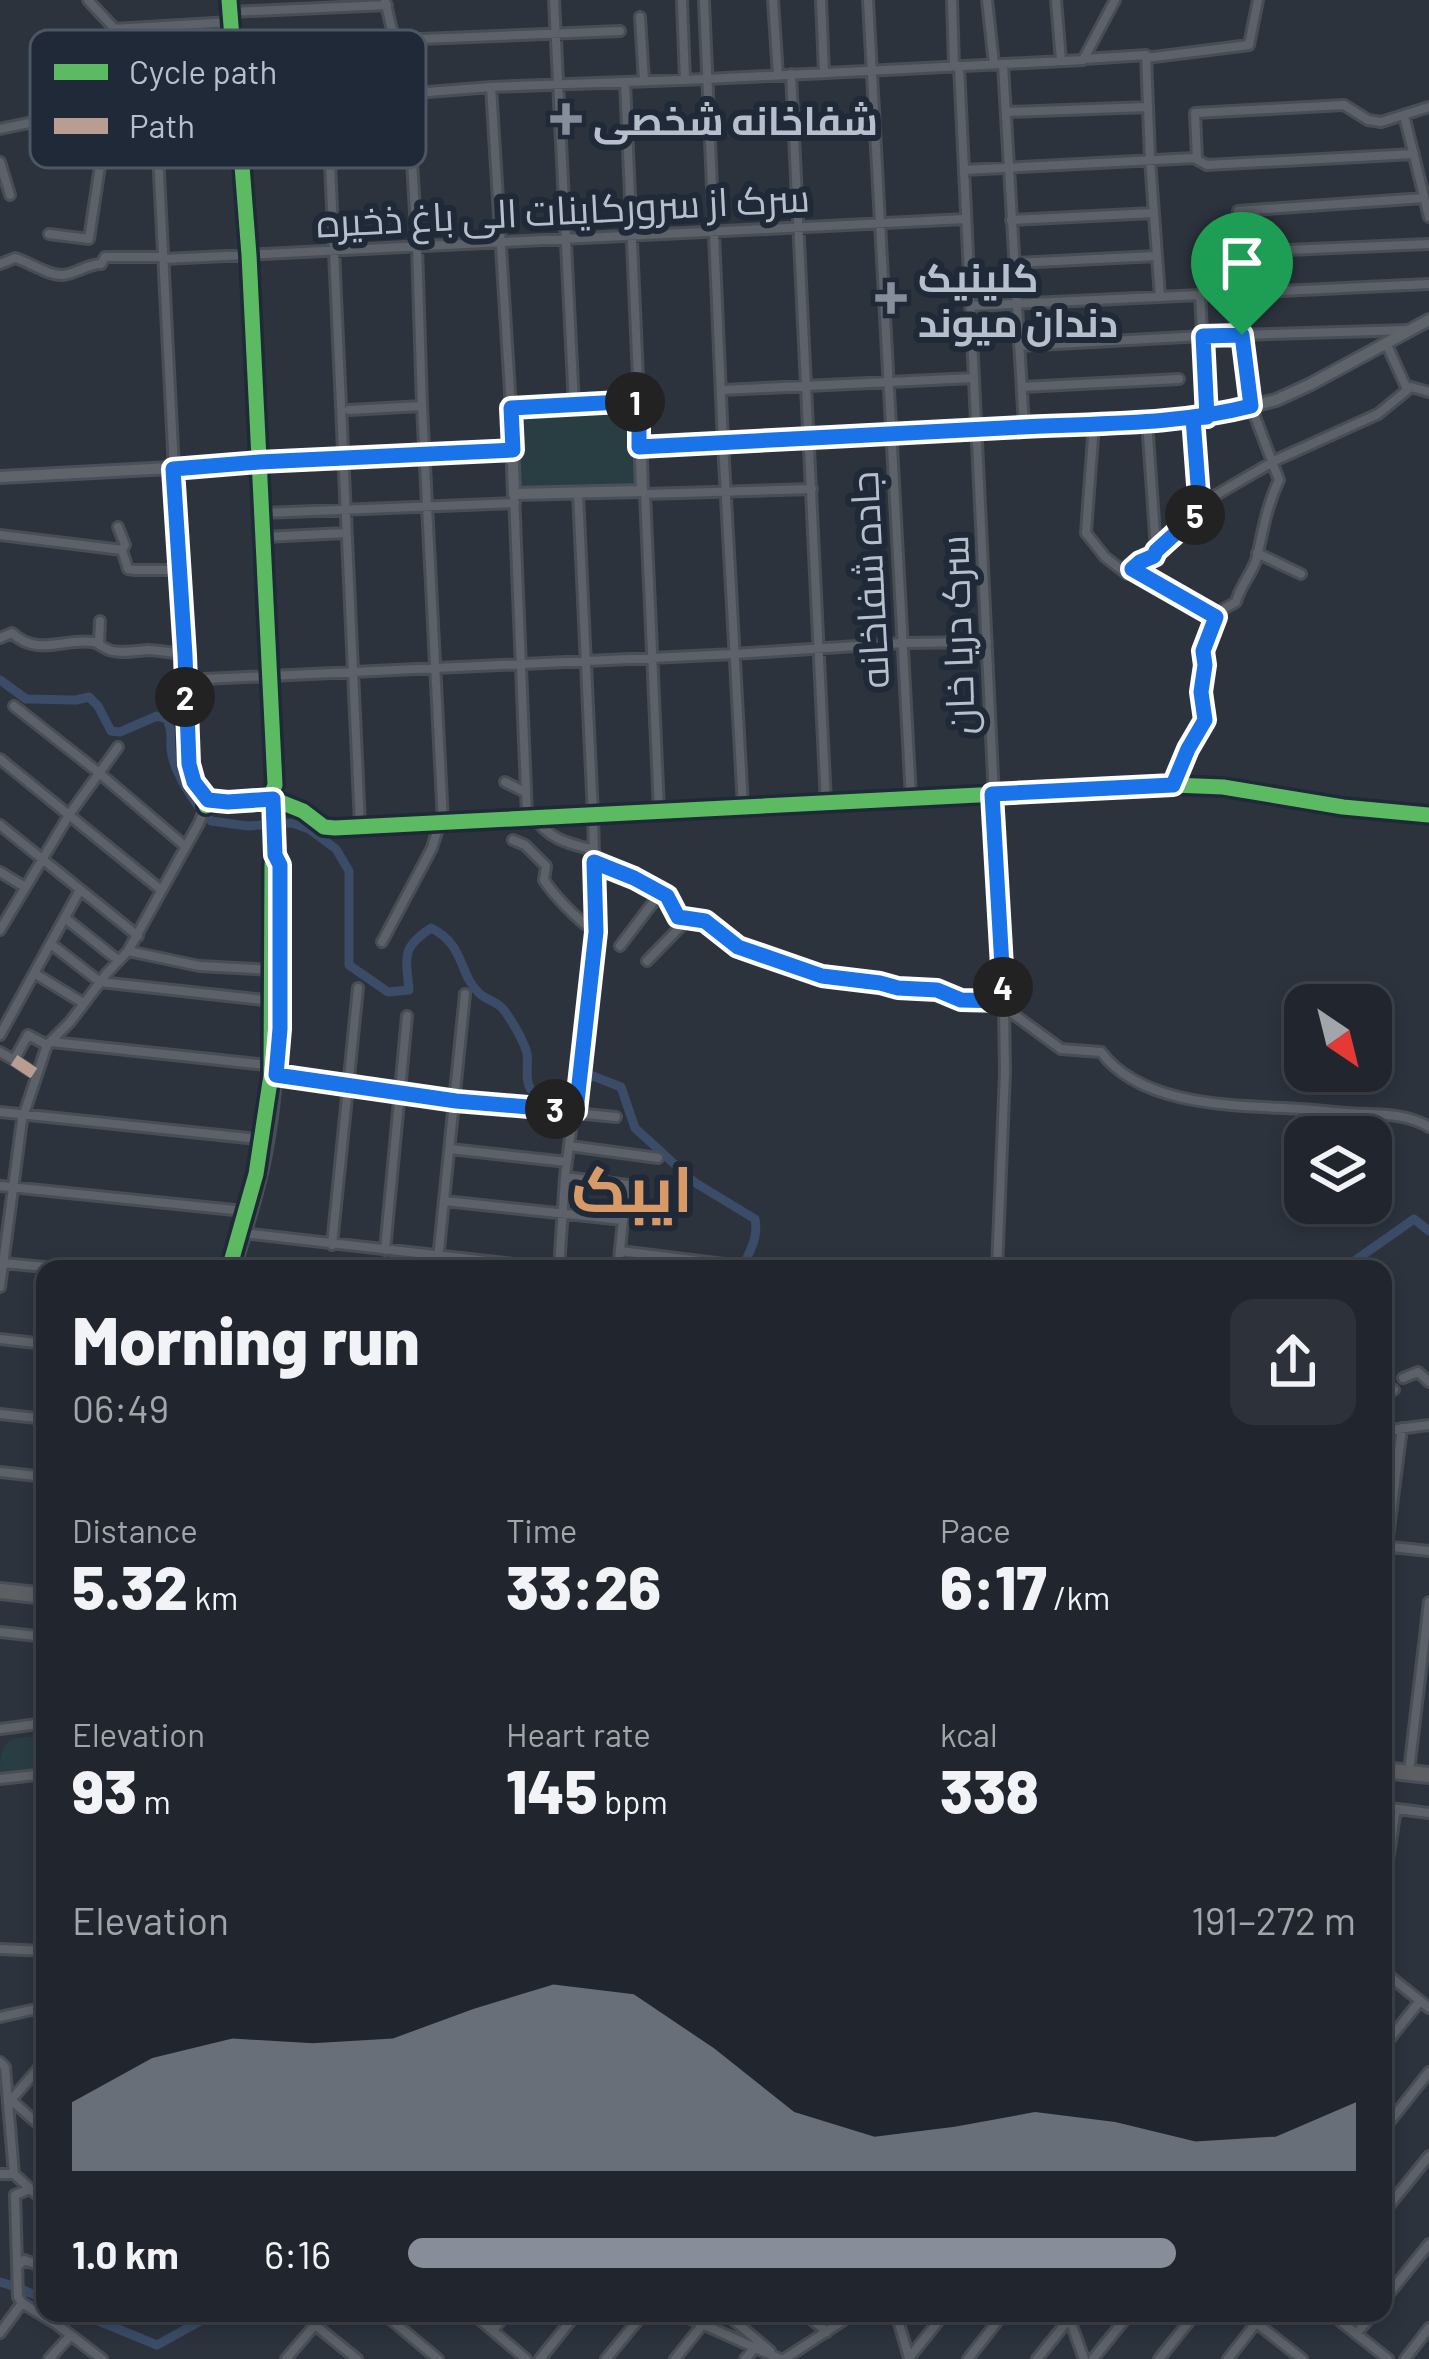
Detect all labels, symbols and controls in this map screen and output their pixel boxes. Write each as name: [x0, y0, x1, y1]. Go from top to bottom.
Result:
legend: [30, 30, 426, 168]
text: Cycle path: [129, 51, 277, 91]
place label: شفاخانه شخصی: [593, 96, 878, 145]
marker: شفاخانه شخصی: [550, 103, 582, 135]
text: Path: [129, 105, 195, 145]
street label: سرک از سرورکاینات الی باغ ذخیره: [315, 173, 811, 250]
pin: [1191, 212, 1293, 335]
icon: arrive: [1209, 230, 1275, 296]
place label: کلینیک دندان میوند: [918, 253, 1118, 347]
marker: کلینیک دندان میوند: [875, 282, 907, 314]
pin: 1: [605, 372, 665, 432]
text: 1: [629, 382, 641, 422]
street label: جاده شفاخانه: [839, 470, 897, 690]
pin: 5: [1165, 485, 1225, 545]
text: 5: [1186, 495, 1204, 535]
street label: سرک دریا خان: [929, 534, 985, 736]
pin: 2: [155, 667, 215, 727]
text: 2: [176, 677, 194, 717]
pin: 4: [973, 957, 1033, 1017]
text: 4: [993, 967, 1013, 1007]
north arrow: [1284, 984, 1392, 1092]
map controls: [1284, 984, 1392, 1224]
pin: 3: [525, 1079, 585, 1139]
text: 3: [546, 1089, 564, 1129]
button: layers: [1284, 1116, 1392, 1224]
district label: ایبک: [571, 1149, 693, 1226]
text: Morning run: [72, 1299, 420, 1378]
button: share: [1230, 1299, 1356, 1425]
text: 06:49: [72, 1384, 169, 1431]
text: Distance: [72, 1510, 198, 1550]
text: Time: [506, 1510, 577, 1550]
text: Pace: [940, 1510, 1011, 1550]
text: 5.32: [72, 1550, 188, 1622]
text: 33:26: [506, 1550, 661, 1622]
text: 6:17: [940, 1550, 1047, 1622]
text: km: [188, 1577, 238, 1617]
text: /km: [1047, 1577, 1110, 1617]
text: Elevation: [72, 1714, 205, 1754]
text: Heart rate: [506, 1714, 651, 1754]
text: kcal: [940, 1714, 998, 1754]
text: 93: [72, 1754, 137, 1826]
text: 145: [506, 1754, 598, 1826]
text: 338: [940, 1754, 1039, 1826]
text: m: [137, 1781, 171, 1821]
text: bpm: [598, 1781, 668, 1821]
text: Elevation: [72, 1896, 229, 1943]
text: 191–272 m: [1191, 1896, 1356, 1943]
text: 1.0 km: [72, 2230, 179, 2277]
text: 6:16: [264, 2230, 331, 2277]

